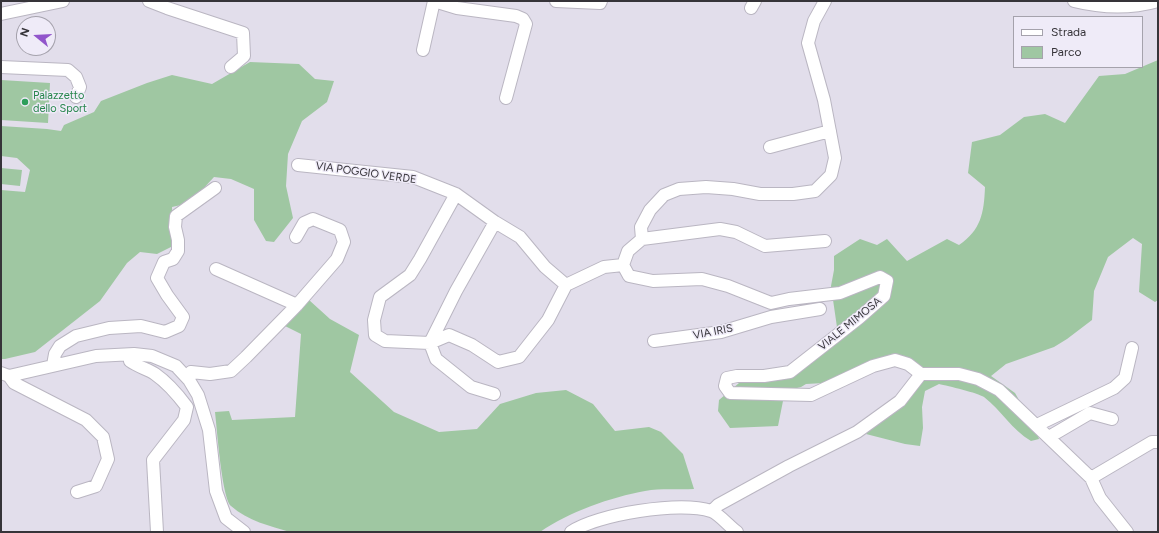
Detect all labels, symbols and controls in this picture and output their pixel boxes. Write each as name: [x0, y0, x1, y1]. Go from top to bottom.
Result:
north arrow: [16, 16, 56, 56]
legend: [1013, 16, 1143, 68]
text: Strada: [1051, 25, 1086, 39]
text: N: [18, 26, 33, 39]
text: Parco: [1051, 45, 1081, 59]
place label: Palazzetto dello Sport: [33, 89, 87, 115]
marker: Palazzetto dello Sport: [20, 97, 30, 107]
street label: VIA POGGIO VERDE: [315, 159, 417, 187]
street label: VIALE MIMOSA: [816, 295, 884, 353]
street label: VIA IRIS: [692, 322, 734, 342]

